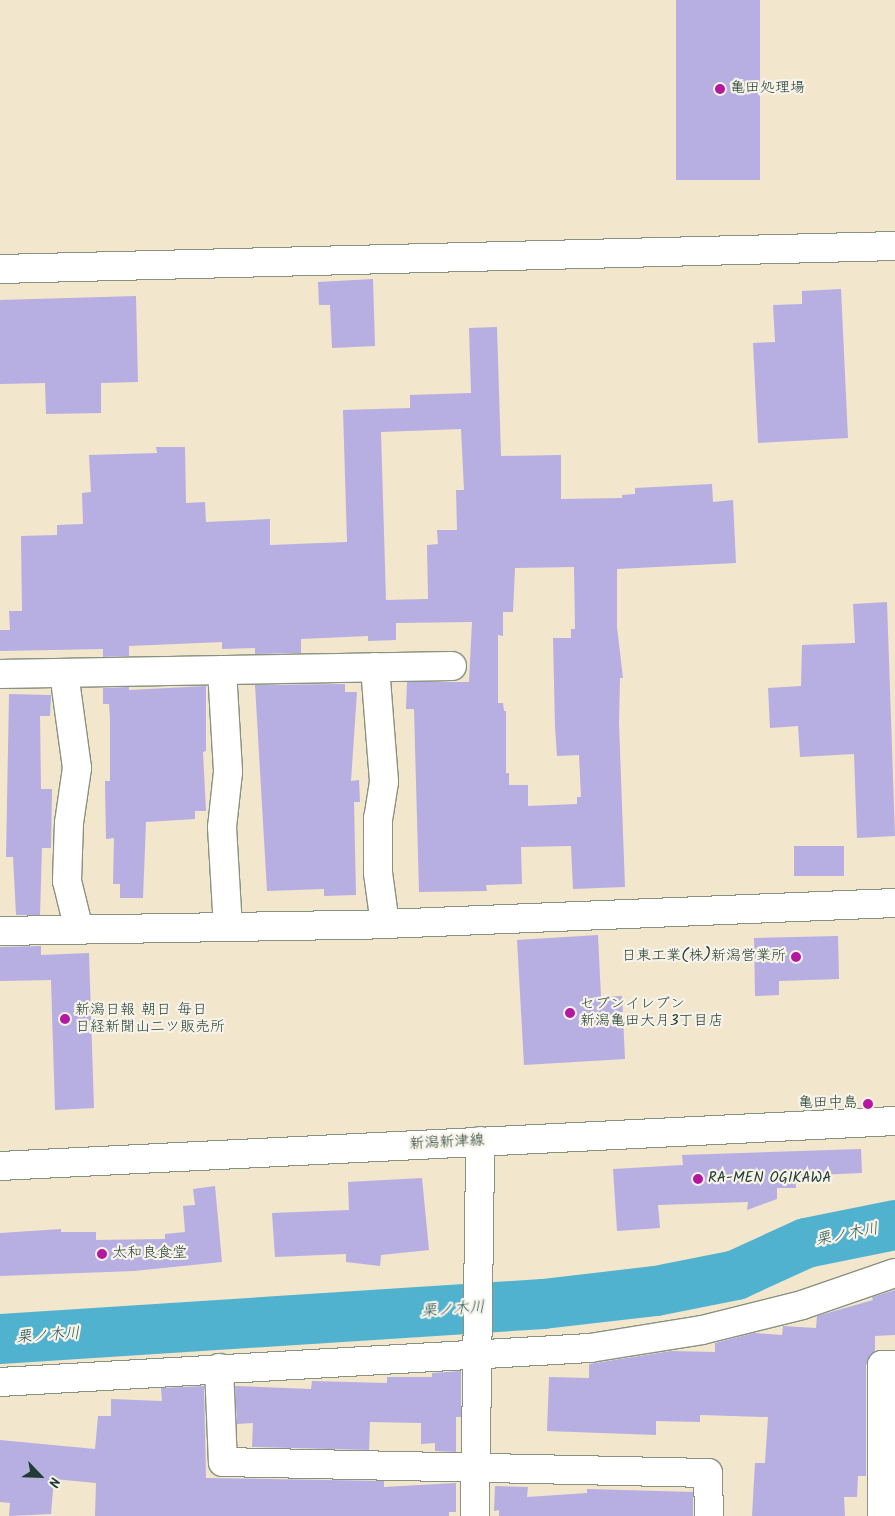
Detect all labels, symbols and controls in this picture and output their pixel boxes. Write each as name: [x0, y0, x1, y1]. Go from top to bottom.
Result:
place label: 亀田処理場: [730, 80, 805, 98]
marker: 亀田処理場: [714, 83, 726, 95]
place label: 日東工業(株)新潟営業所: [621, 948, 786, 966]
marker: 日東工業(株)新潟営業所: [790, 951, 802, 963]
place label: セブンイレブン 新潟亀田大月3丁目店: [580, 995, 724, 1030]
place label: 新潟日報 朝日 毎日 日経新聞山二ツ販売所: [75, 1001, 225, 1036]
marker: セブンイレブン 新潟亀田大月3丁目店: [564, 1007, 576, 1019]
marker: 新潟日報 朝日 毎日 日経新聞山二ツ販売所: [59, 1013, 71, 1025]
place label: 亀田中島: [798, 1095, 858, 1113]
marker: 亀田中島: [862, 1098, 874, 1110]
street label: 新潟新津線: [409, 1132, 485, 1154]
place label: RA-MEN OGIKAWA: [708, 1170, 831, 1188]
marker: RA-MEN OGIKAWA: [692, 1173, 704, 1185]
water label: 栗ノ木川: [814, 1219, 880, 1251]
place label: 太和良食堂: [112, 1245, 187, 1263]
marker: 太和良食堂: [96, 1248, 108, 1260]
water label: 栗ノ木川: [420, 1298, 486, 1322]
water label: 栗ノ木川: [15, 1324, 81, 1348]
north arrow: [15, 1451, 65, 1501]
text: N: [42, 1474, 66, 1491]

